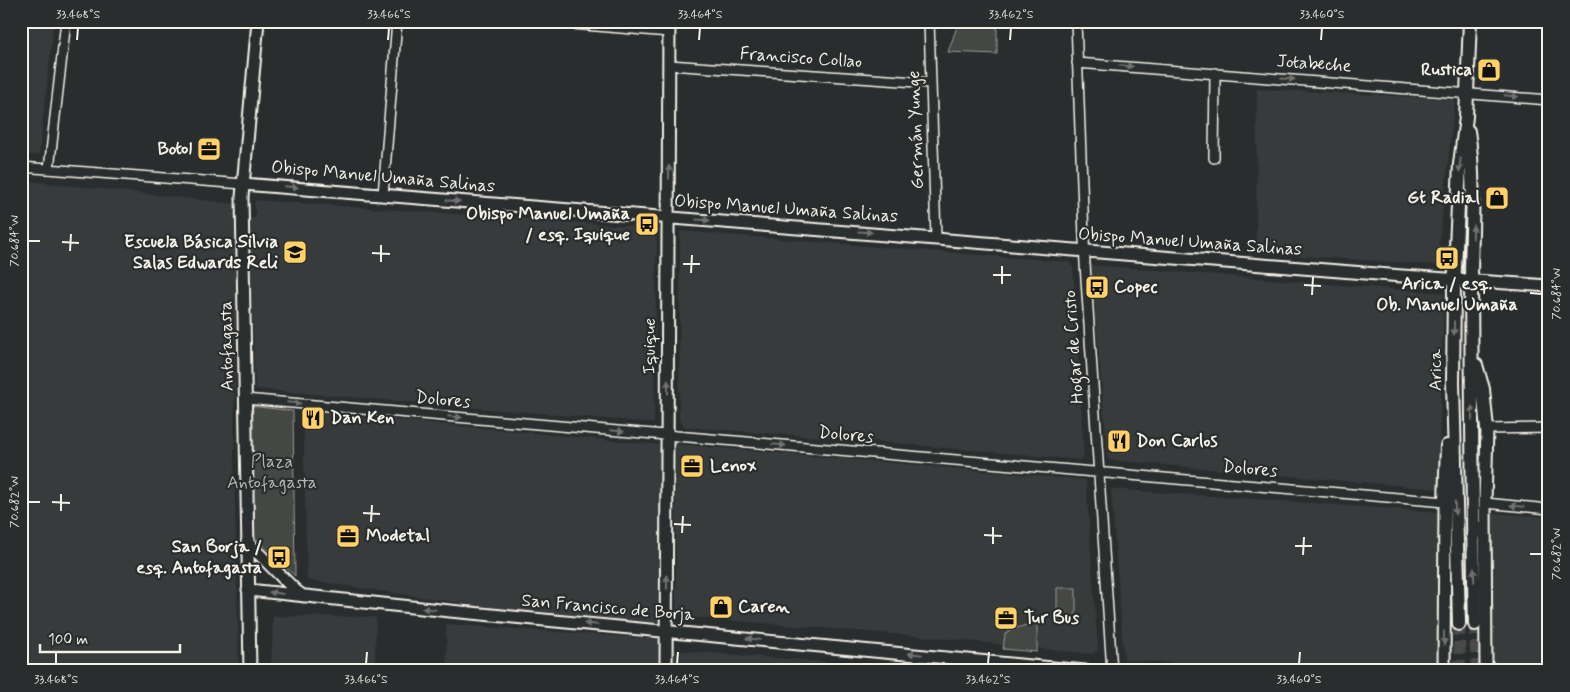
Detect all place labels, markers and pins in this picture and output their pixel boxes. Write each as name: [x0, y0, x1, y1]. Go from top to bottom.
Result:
shop icon: Rustica: [1476, 57, 1502, 83]
place label: Rustica: [1421, 58, 1472, 82]
office icon: Botol: [196, 136, 222, 162]
place label: Botol: [157, 137, 192, 161]
shop icon: Gt Radial: [1484, 185, 1510, 211]
place label: Gt Radial: [1407, 186, 1481, 210]
place label: Obispo Manuel Umaña / esq. Iquique: [466, 202, 630, 247]
bus stop icon: Obispo Manuel Umaña / esq. Iquique: [634, 211, 660, 237]
place label: Escuela Básica Silvia Salas Edwards Reli: [124, 230, 278, 275]
school or university icon: Escuela Básica Silvia Salas Edwards Reli: [282, 239, 308, 265]
bus stop icon: Arica / esq. Ob. Manuel Umaña: [1434, 245, 1460, 271]
place label: Arica / esq. Ob. Manuel Umaña: [1376, 272, 1518, 317]
bus stop icon: Copec: [1084, 274, 1110, 300]
place label: Copec: [1114, 275, 1158, 299]
restaurant icon: Dan Ken: [300, 405, 326, 431]
place label: Dan Ken: [330, 406, 394, 430]
restaurant icon: Don Carlos: [1106, 428, 1132, 454]
place label: Don Carlos: [1136, 429, 1218, 453]
office icon: Lenox: [679, 453, 705, 479]
place label: Lenox: [710, 454, 756, 478]
office icon: Modetal: [335, 523, 361, 549]
place label: Modetal: [366, 524, 430, 548]
place label: San Borja / esq. Antofagasta: [136, 535, 262, 580]
bus stop icon: San Borja / esq. Antofagasta: [266, 544, 292, 570]
shop icon: Caren: [708, 594, 734, 620]
place label: Caren: [738, 595, 791, 619]
office icon: Tur Bus: [993, 605, 1019, 631]
place label: Tur Bus: [1024, 606, 1079, 630]

